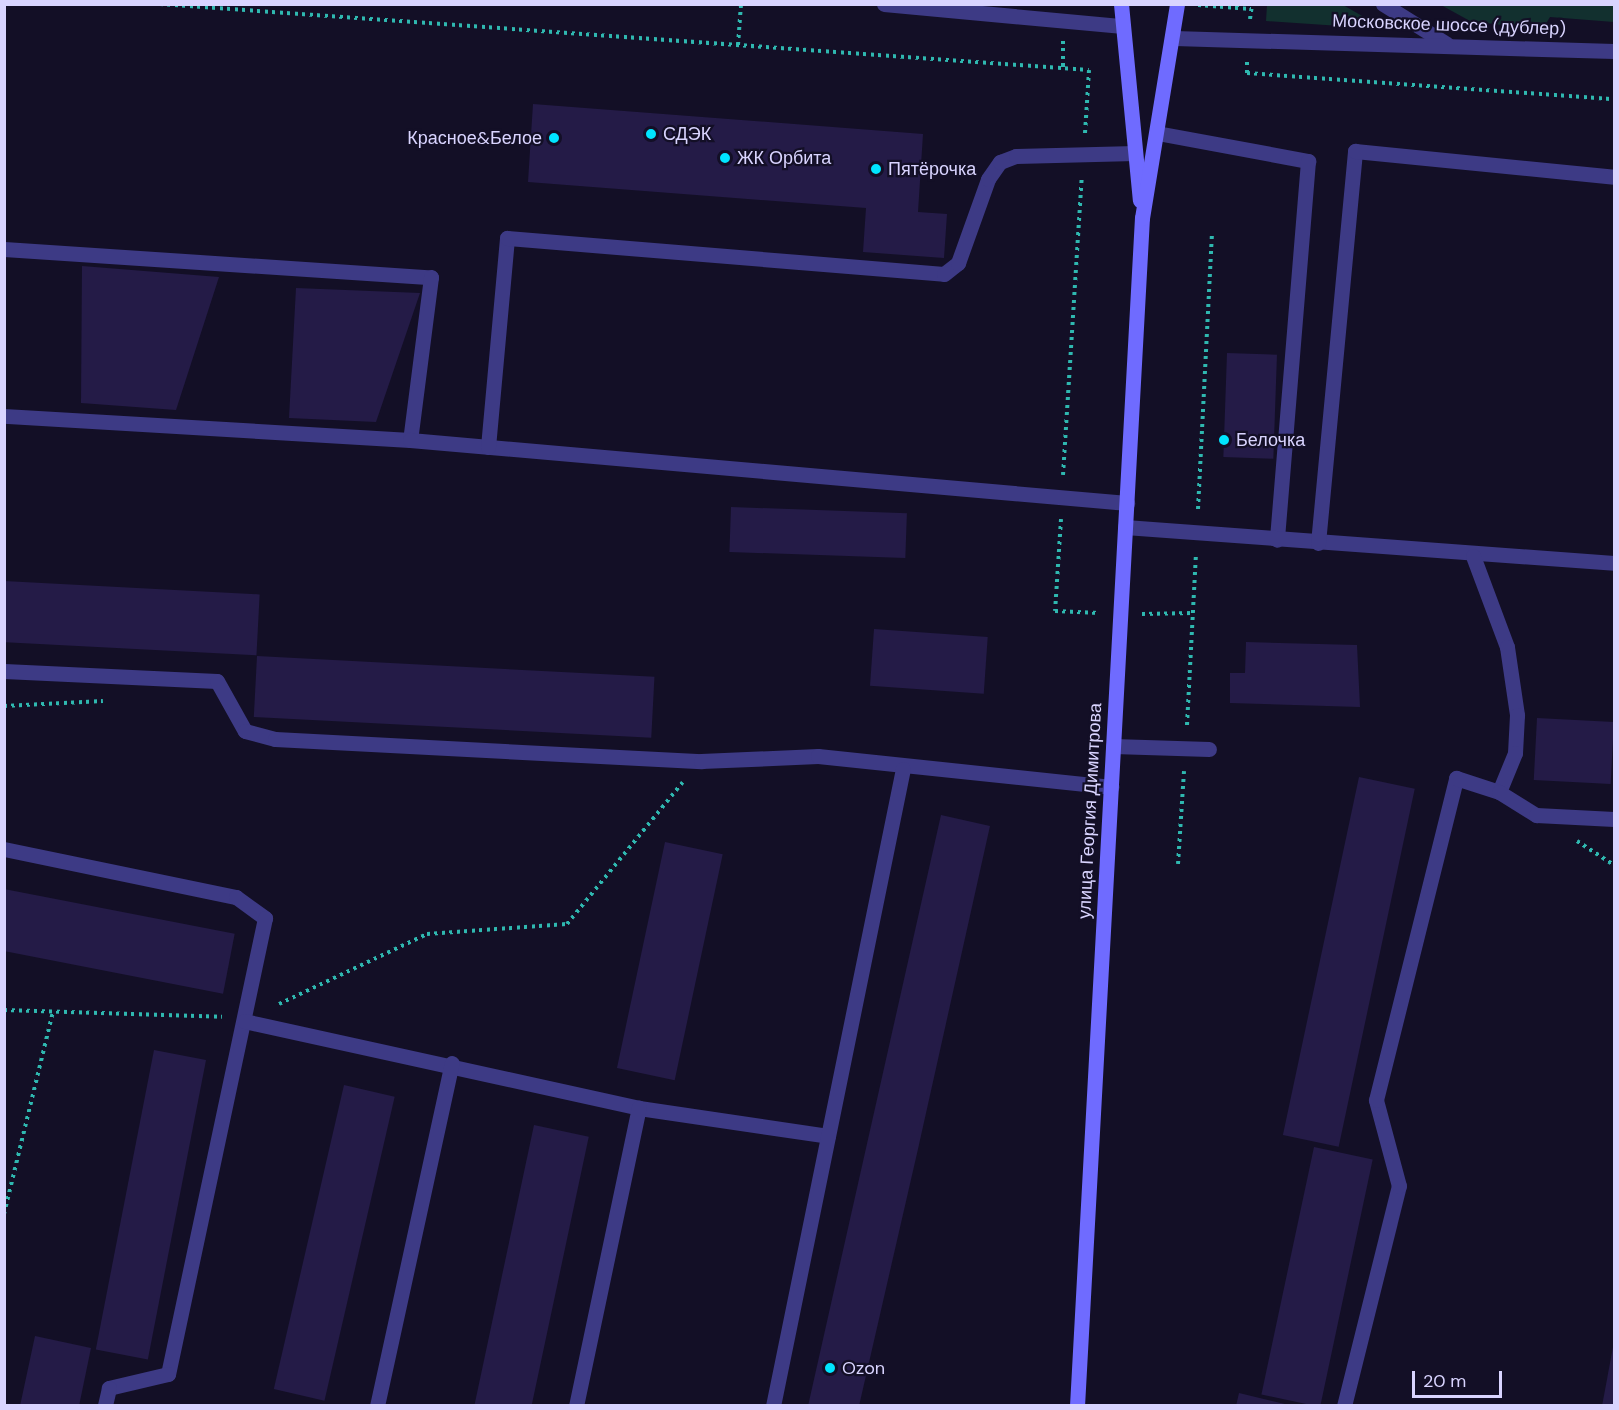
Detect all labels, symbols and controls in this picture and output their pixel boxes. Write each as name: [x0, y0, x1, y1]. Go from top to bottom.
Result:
street label: Московское шоссе (дублер): [1332, 10, 1566, 40]
place label: СДЭК: [663, 123, 711, 145]
place label: Красное&Белое: [407, 127, 542, 149]
marker: СДЭК: [644, 127, 658, 141]
marker: Красное&Белое: [547, 131, 561, 145]
place label: ЖК Орбита: [737, 147, 831, 169]
marker: ЖК Орбита: [718, 151, 732, 165]
place label: Пятёрочка: [888, 158, 976, 180]
marker: Пятёрочка: [869, 162, 883, 176]
place label: Белочка: [1236, 429, 1305, 451]
marker: Белочка: [1217, 433, 1231, 447]
street label: улица Георгия Димитрова: [1074, 702, 1106, 920]
place label: Ozon: [842, 1357, 885, 1379]
scale bar: [1415, 1359, 1505, 1397]
marker: Ozon: [823, 1361, 837, 1375]
text: 20 m: [1423, 1369, 1466, 1393]

